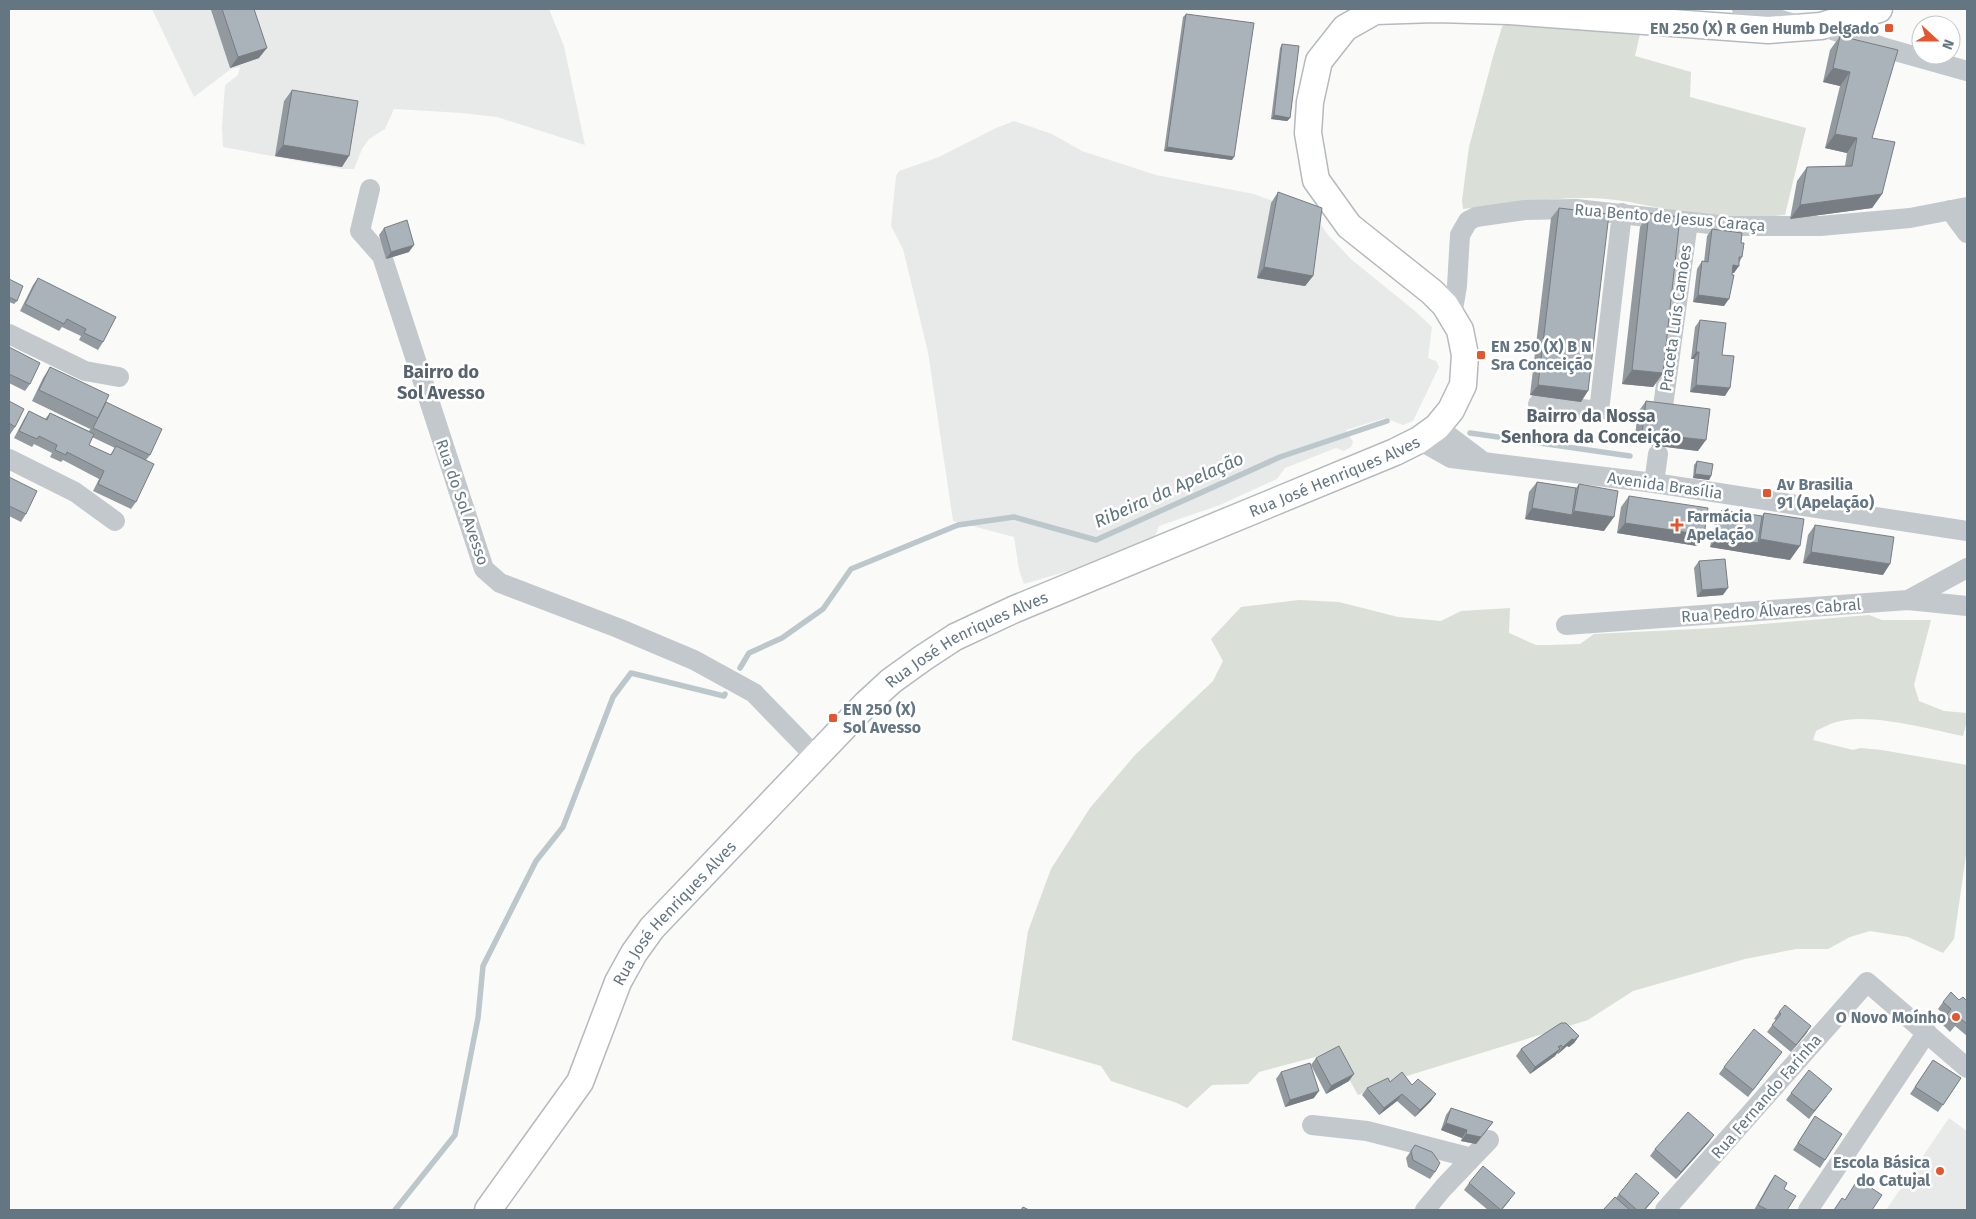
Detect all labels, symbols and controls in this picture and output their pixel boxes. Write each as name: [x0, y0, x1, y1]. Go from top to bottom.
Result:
north arrow: [1911, 15, 1961, 65]
place label: EN 250 (X) R Gen Humb Delgado: [1650, 19, 1879, 38]
marker: EN 250 (X) R Gen Humb Delgado: [1883, 22, 1895, 34]
text: N: [1938, 37, 1957, 52]
street label: Rua Bento de Jesus Caraça: [1574, 200, 1766, 236]
street label: Praceta Luís Camões: [1656, 243, 1695, 393]
place label: EN 250 (X) B N Sra Conceição: [1491, 337, 1592, 375]
marker: EN 250 (X) B N Sra Conceição: [1475, 349, 1487, 361]
district label: Bairro do Sol Avesso: [397, 361, 485, 404]
district label: Bairro da Nossa Senhora da Conceição: [1501, 405, 1681, 448]
street label: Rua José Henriques Alves: [1246, 432, 1423, 521]
street label: Rua do Sol Avesso: [432, 437, 493, 568]
water label: Ribeira da Apelação: [1091, 447, 1247, 533]
street label: Avenida Brasília: [1606, 468, 1724, 503]
place label: Av Brasilia 91 (Apelação): [1776, 475, 1874, 513]
marker: Av Brasilia 91 (Apelação): [1761, 487, 1773, 499]
place label: Farmácia Apelação: [1686, 507, 1754, 545]
marker: Farmácia Apelação: [1671, 519, 1683, 531]
street label: Rua José Henriques Alves: [881, 587, 1051, 692]
street label: Rua Pedro Álvares Cabral: [1680, 594, 1862, 626]
place label: EN 250 (X) Sol Avesso: [843, 700, 921, 737]
marker: EN 250 (X) Sol Avesso: [827, 712, 839, 724]
street label: Rua José Henriques Alves: [609, 837, 740, 989]
place label: O Novo Moínho: [1836, 1008, 1946, 1027]
marker: O Novo Moínho: [1950, 1011, 1962, 1023]
street label: Rua Fernando Farinha: [1707, 1030, 1826, 1162]
place label: Escola Básica do Catujal: [1833, 1153, 1930, 1190]
marker: Escola Básica do Catujal: [1934, 1165, 1946, 1177]

